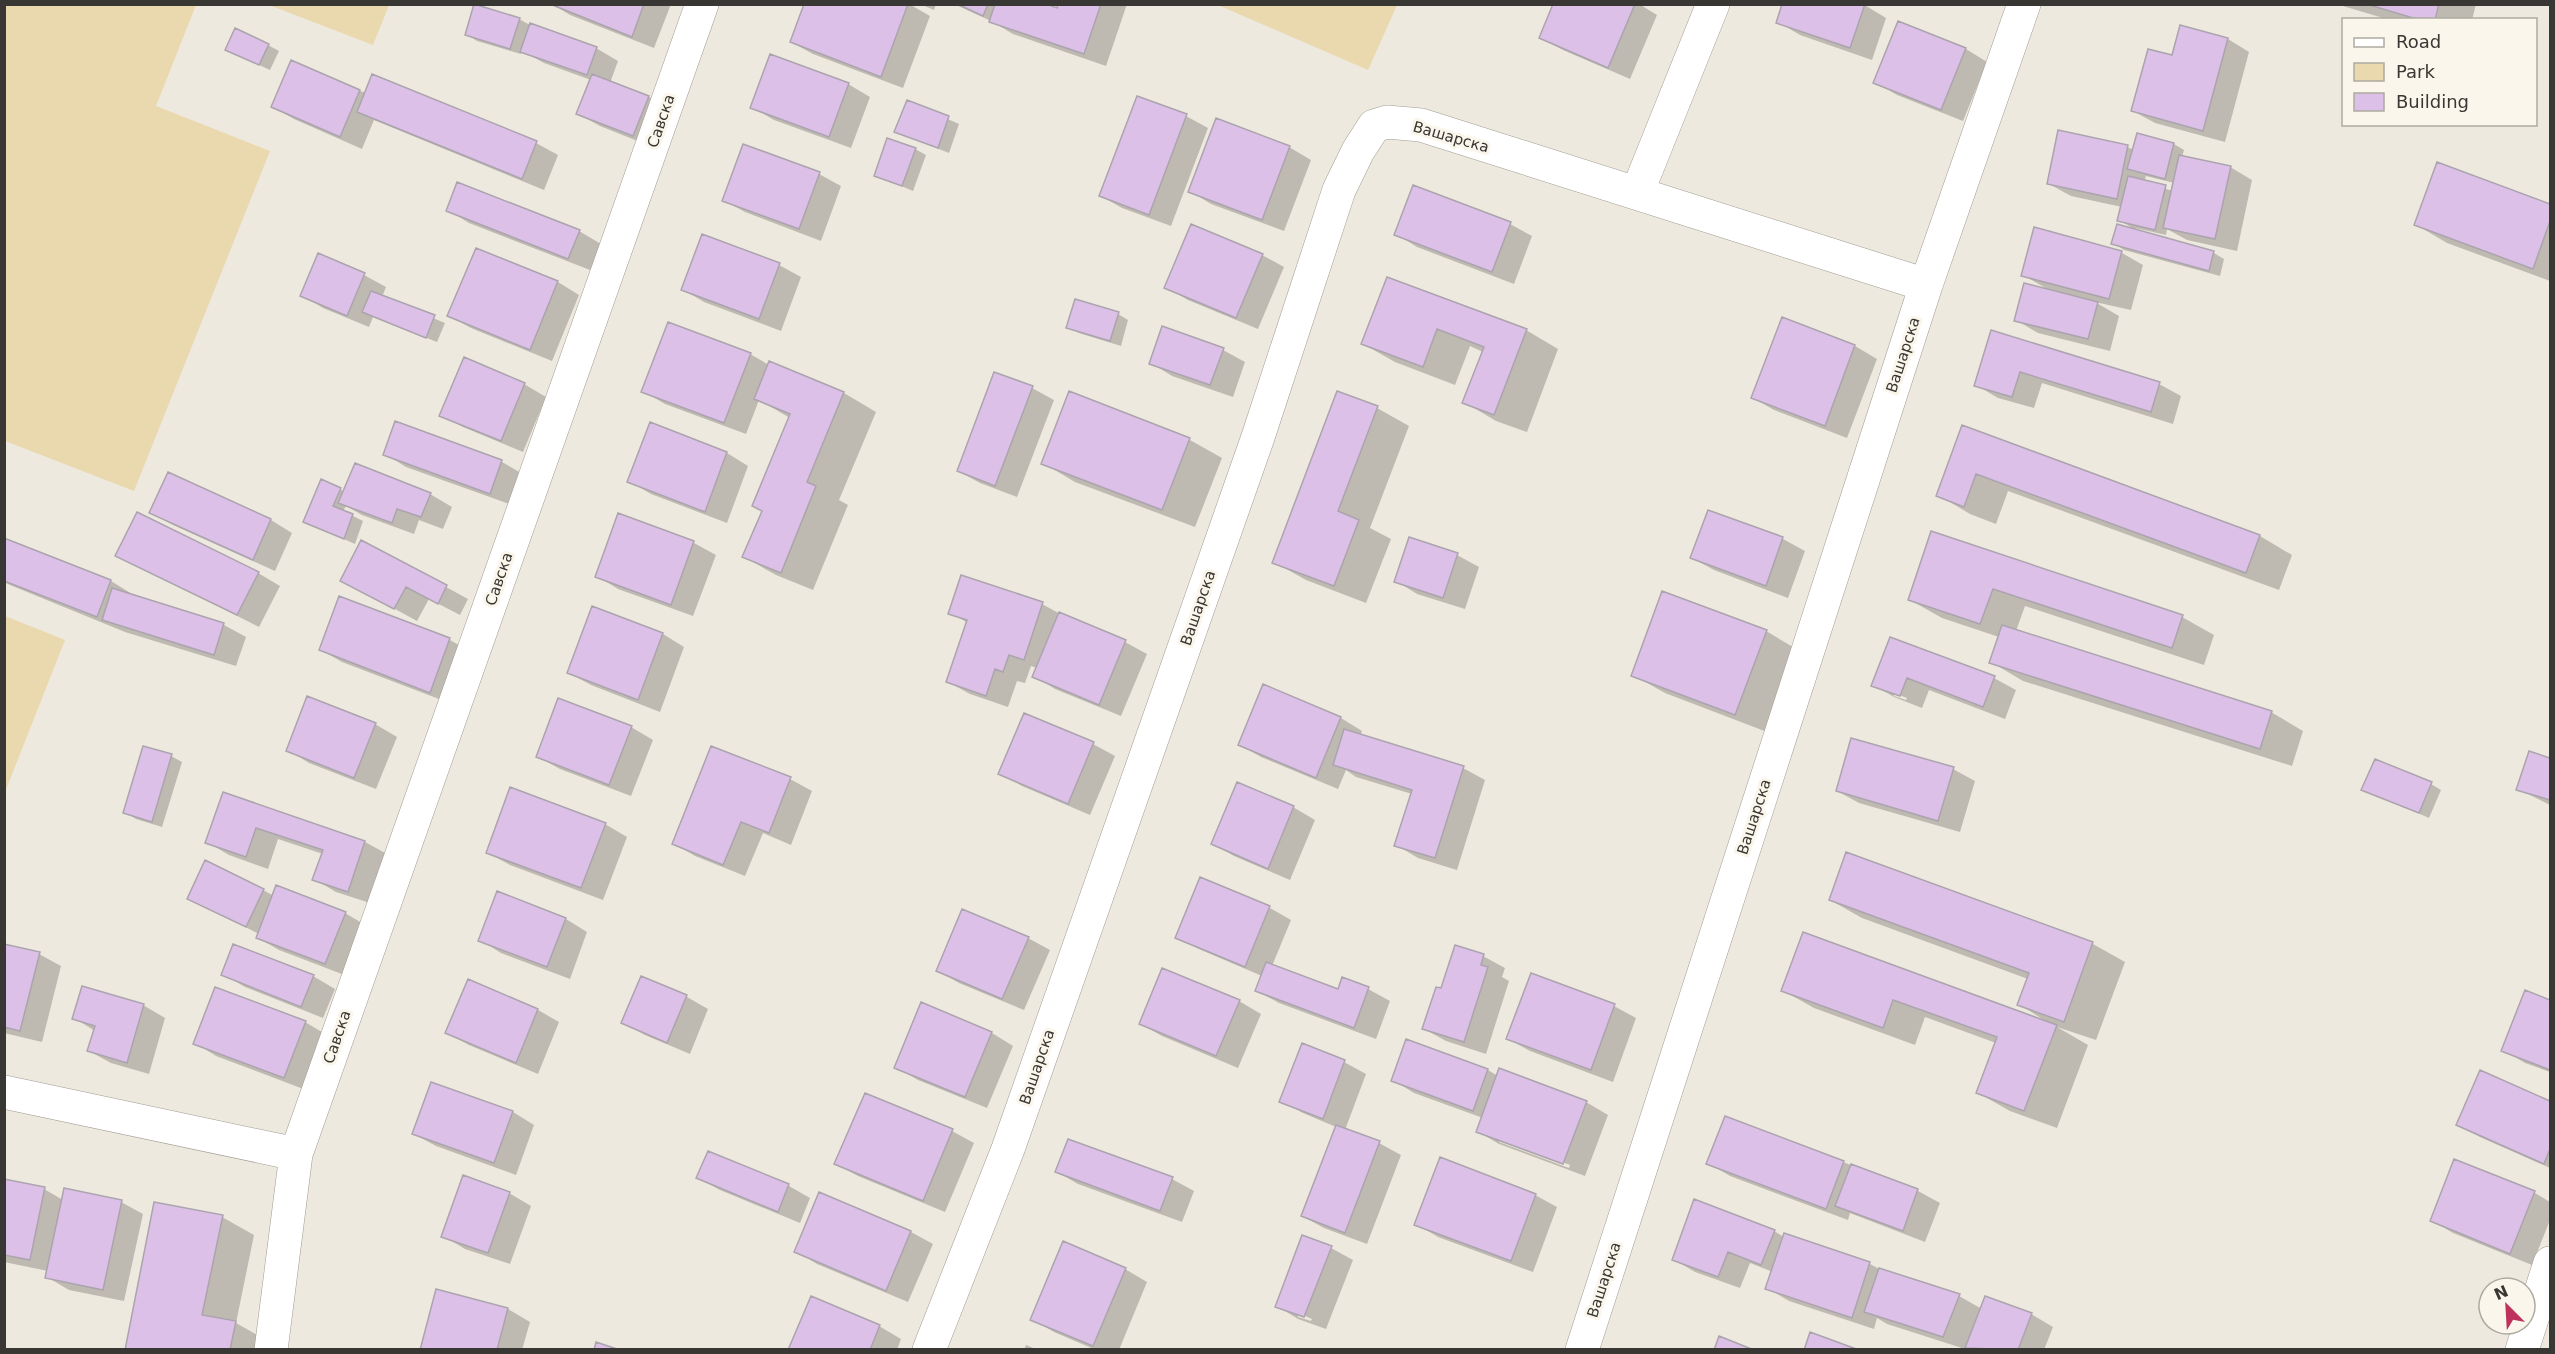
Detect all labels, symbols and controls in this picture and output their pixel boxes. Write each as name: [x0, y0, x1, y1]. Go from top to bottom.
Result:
legend: [2342, 18, 2537, 126]
text: Road: [2396, 31, 2441, 52]
text: Park: [2396, 61, 2435, 82]
text: Building: [2396, 91, 2469, 112]
street label: Савска: [644, 92, 678, 150]
street label: Вашарска: [1411, 118, 1491, 156]
street label: Вашарска: [1882, 315, 1924, 395]
street label: Савска: [482, 550, 516, 608]
street label: Вашарска: [1177, 568, 1219, 648]
street label: Вашарска: [1733, 777, 1775, 857]
street label: Савска: [320, 1008, 354, 1066]
street label: Вашарска: [1016, 1027, 1058, 1107]
street label: Вашарска: [1583, 1240, 1625, 1320]
north arrow: [2477, 1276, 2537, 1336]
text: N: [2491, 1281, 2511, 1304]

